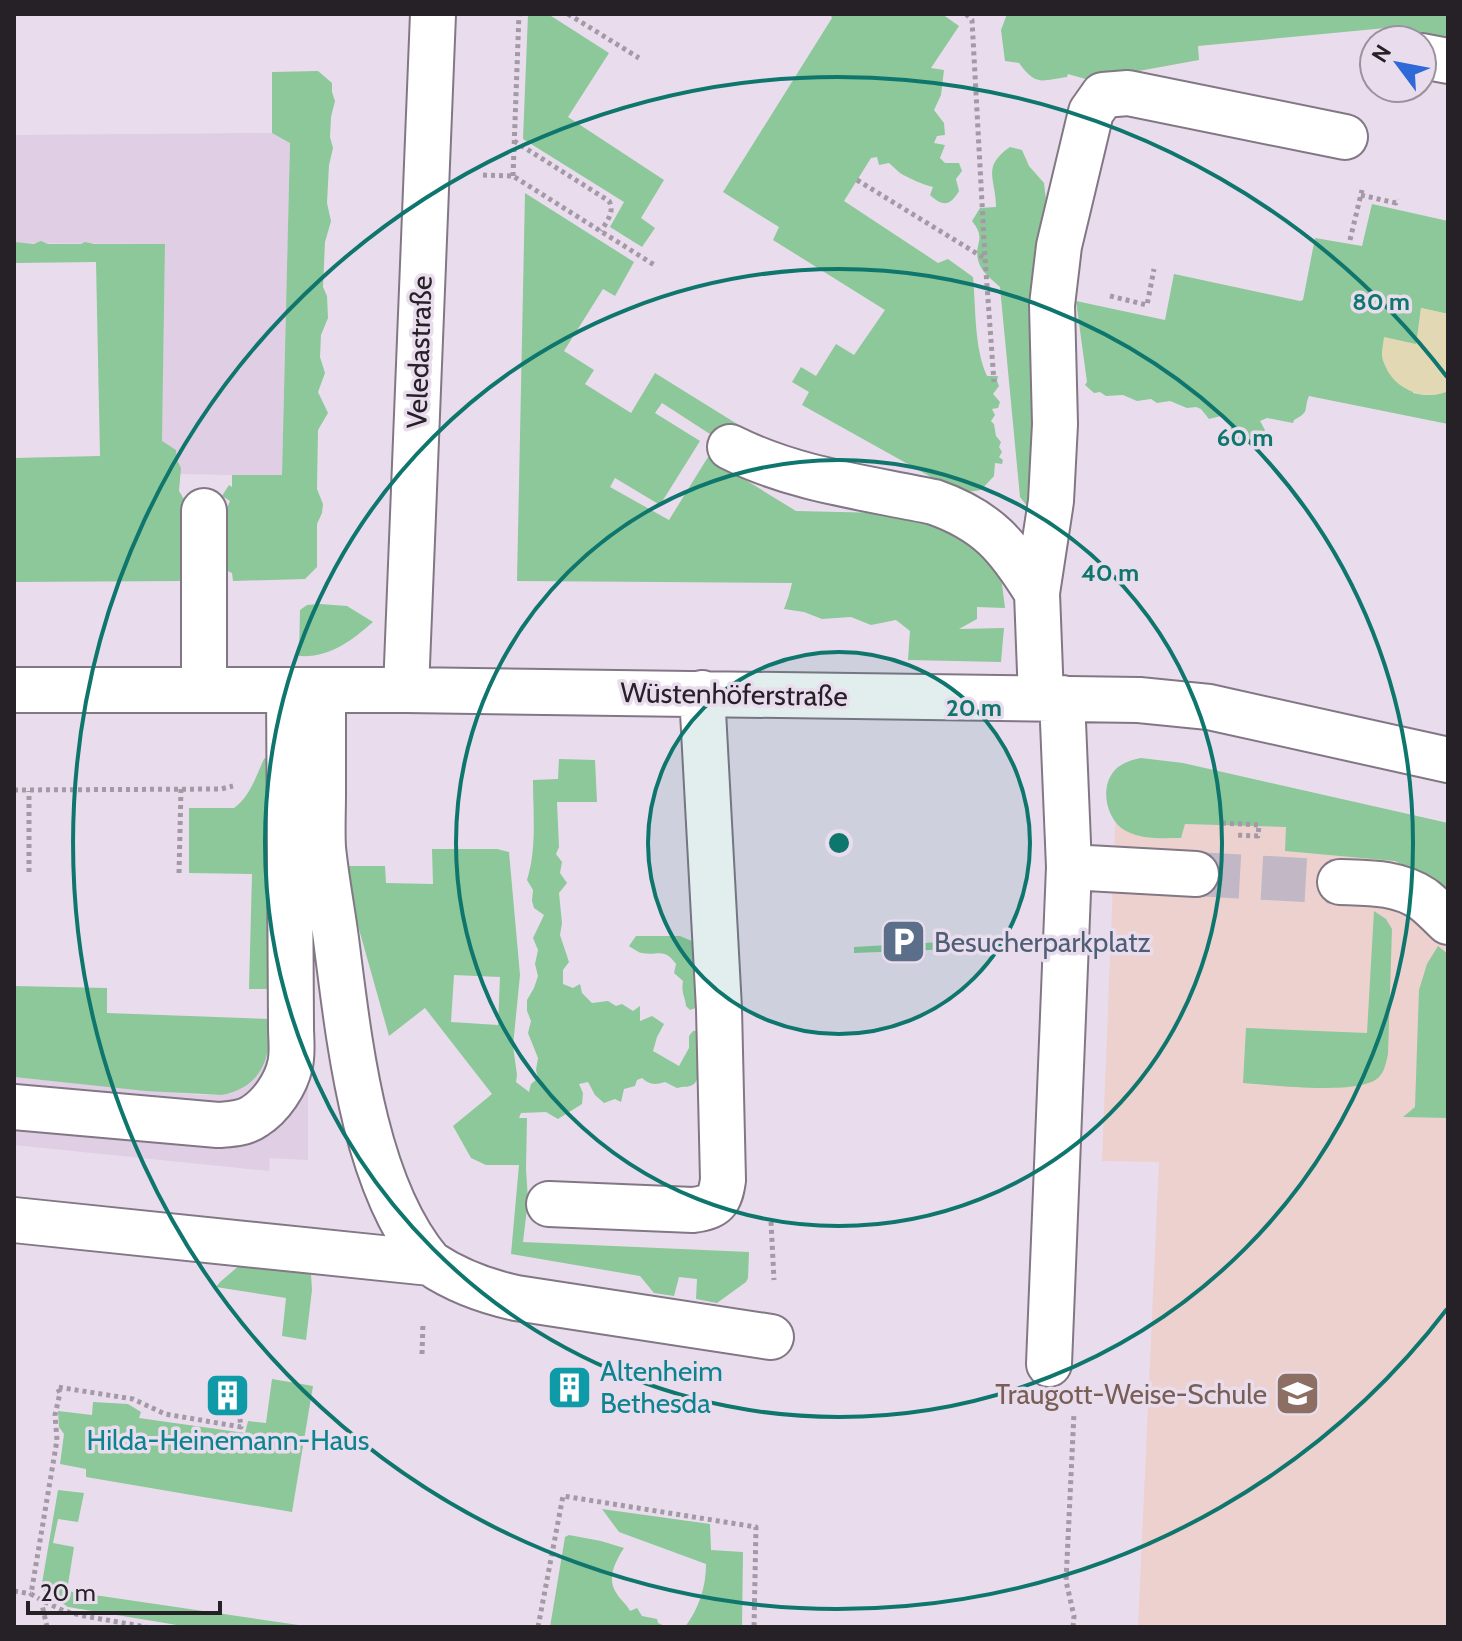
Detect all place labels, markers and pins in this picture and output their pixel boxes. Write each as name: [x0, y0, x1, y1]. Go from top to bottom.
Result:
centre of rings: [825, 829, 853, 857]
parking icon: Besucherparkplatz: [879, 918, 927, 966]
place label: Besucherparkplatz: [934, 925, 1151, 959]
place label: Altenheim Bethesda: [600, 1354, 723, 1420]
building icon: Altenheim Bethesda: [545, 1363, 593, 1411]
school or university icon: Traugott-Weise-Schule: [1274, 1370, 1322, 1418]
building icon: Hilda-Heinemann-Haus: [204, 1372, 252, 1420]
place label: Traugott-Weise-Schule: [995, 1377, 1267, 1411]
place label: Hilda-Heinemann-Haus: [87, 1423, 369, 1457]

